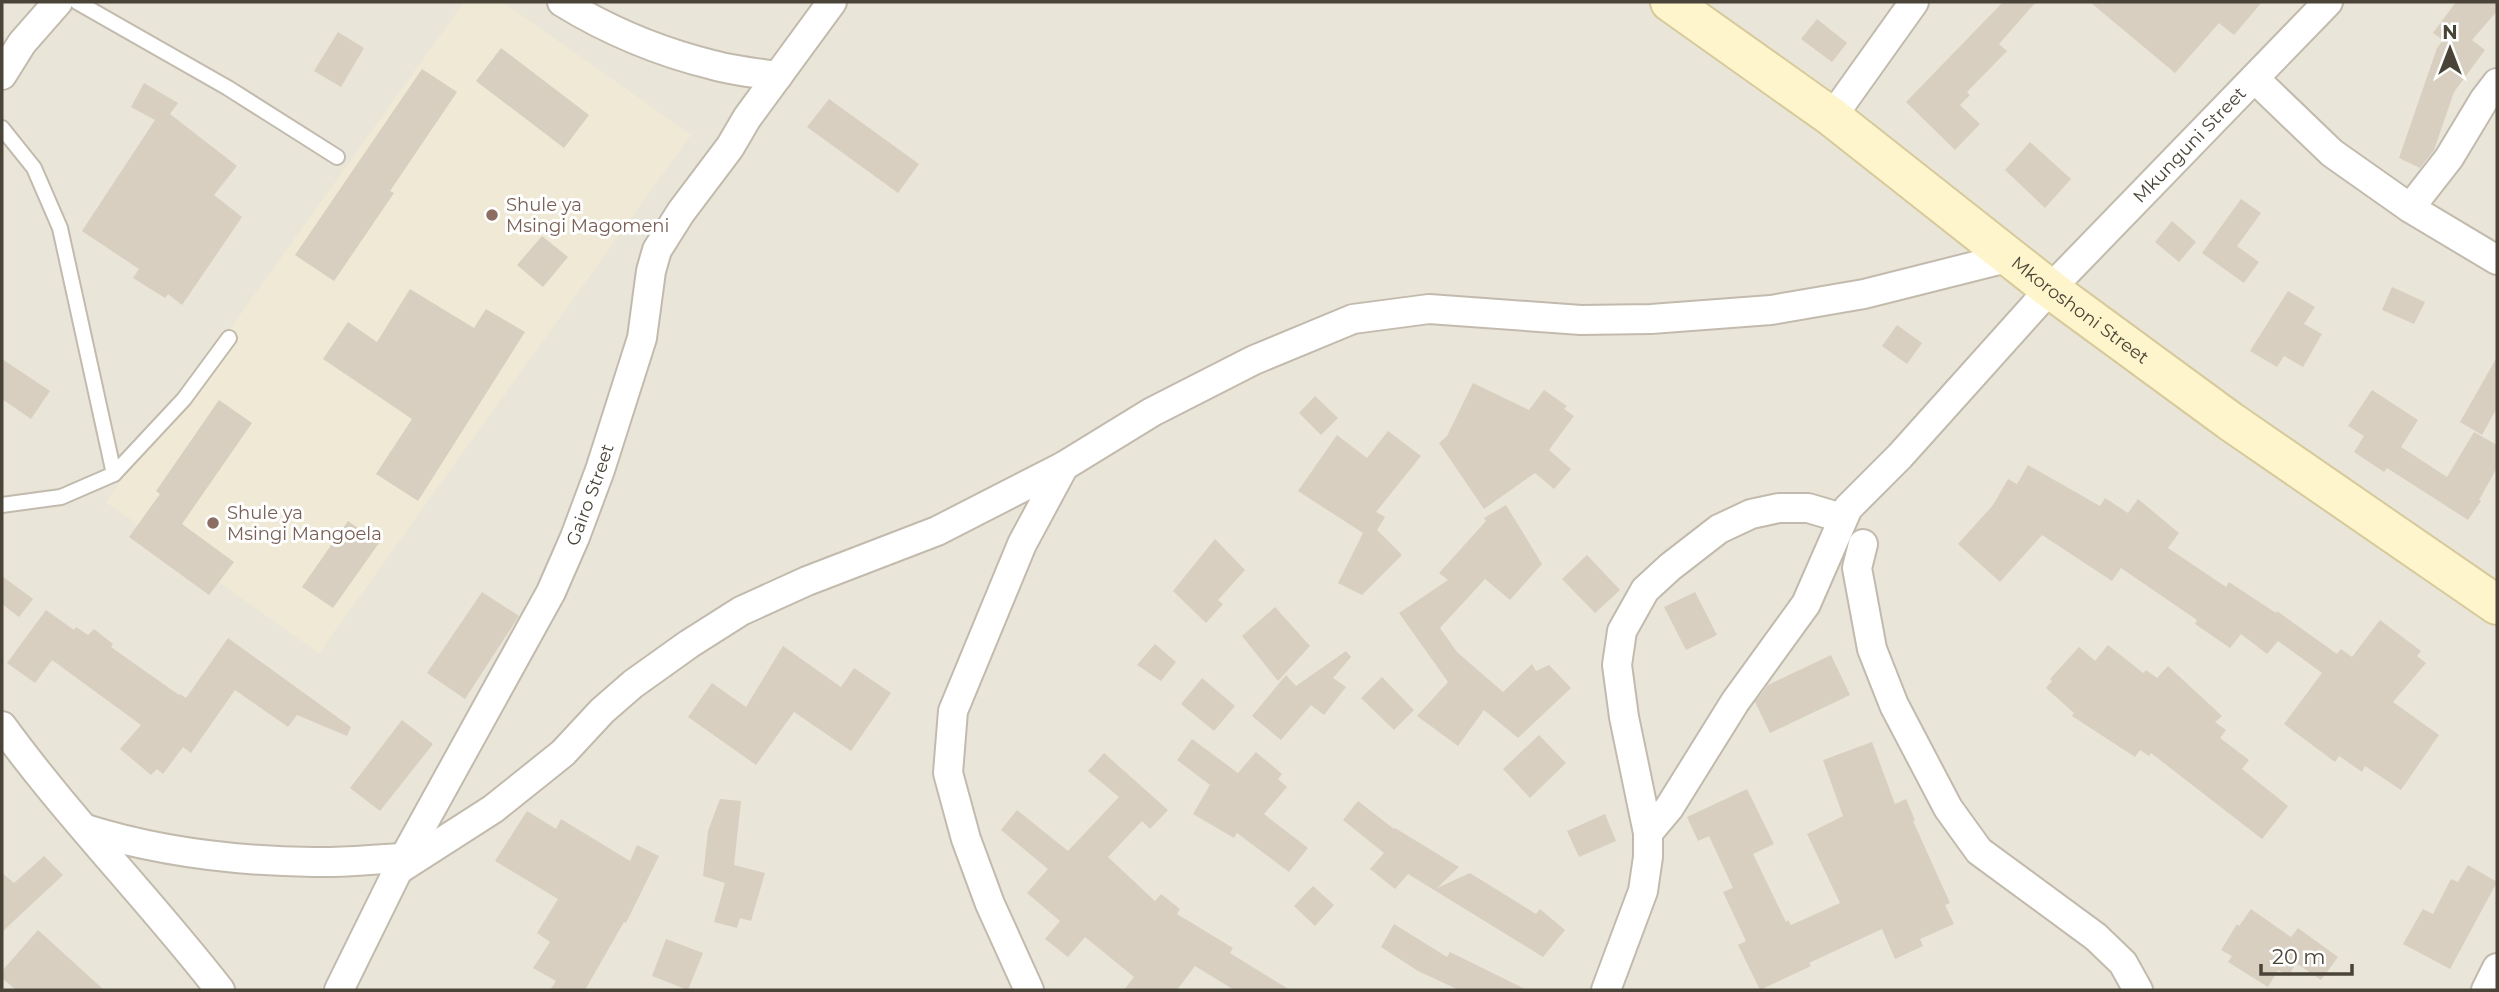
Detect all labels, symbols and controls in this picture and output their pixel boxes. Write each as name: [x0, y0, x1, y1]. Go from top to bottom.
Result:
north arrow: [2415, 14, 2485, 84]
text: N: [2442, 21, 2458, 44]
street label: Mkunguni Street: [2129, 82, 2251, 207]
place label: Shule ya Msingi Magomeni: [506, 194, 669, 237]
marker: Shule ya Msingi Magomeni: [484, 207, 500, 223]
street label: Mkoroshoni Street: [2007, 252, 2153, 369]
street label: Gairo Street: [562, 441, 619, 549]
place label: Shule ya Msingi Mangoela: [227, 502, 382, 545]
marker: Shule ya Msingi Mangoela: [205, 515, 221, 531]
scale bar: [2261, 932, 2352, 976]
text: 20 m: [2272, 944, 2326, 969]

